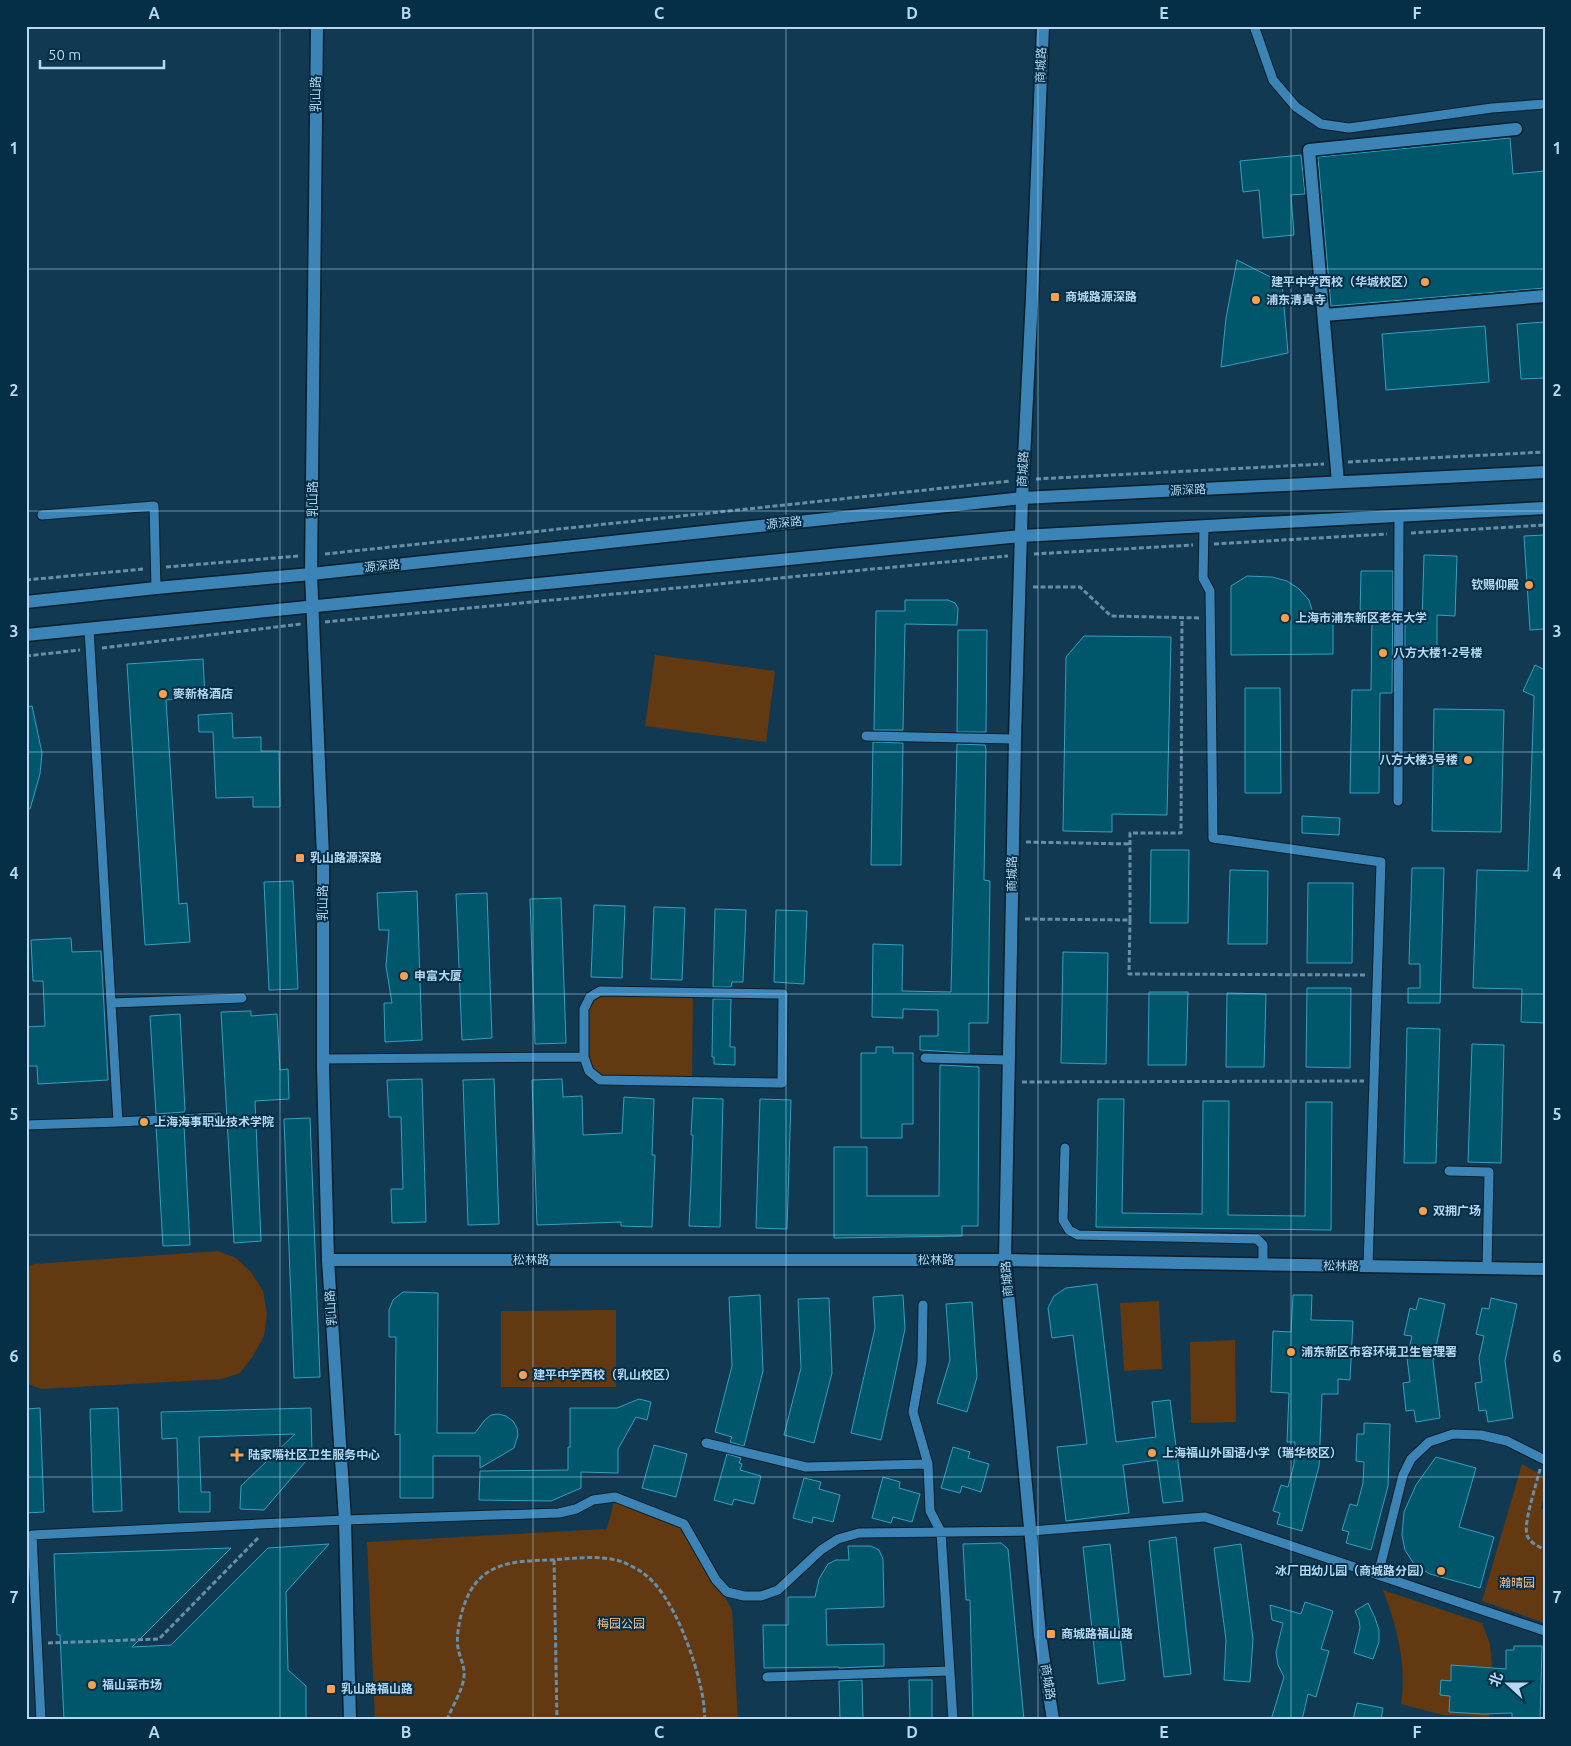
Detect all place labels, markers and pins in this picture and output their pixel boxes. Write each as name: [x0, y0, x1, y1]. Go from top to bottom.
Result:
place label: 建平中学西校（华城校区）: [1271, 275, 1415, 288]
marker: 建平中学西校（华城校区）: [1419, 276, 1431, 288]
place label: 商城路源深路: [1065, 290, 1137, 303]
marker: 商城路源深路: [1049, 291, 1061, 303]
place label: 浦东清真寺: [1266, 293, 1326, 306]
marker: 浦东清真寺: [1250, 294, 1262, 306]
place label: 钦赐仰殿: [1471, 578, 1519, 591]
marker: 钦赐仰殿: [1523, 579, 1535, 591]
place label: 上海市浦东新区老年大学: [1295, 611, 1427, 624]
marker: 上海市浦东新区老年大学: [1279, 612, 1291, 624]
place label: 八方大楼1-2号楼: [1393, 646, 1482, 659]
marker: 八方大楼1-2号楼: [1377, 647, 1389, 659]
place label: 麥新格酒店: [173, 687, 233, 700]
marker: 麥新格酒店: [157, 688, 169, 700]
place label: 八方大楼3号楼: [1379, 753, 1458, 766]
marker: 八方大楼3号楼: [1462, 754, 1474, 766]
place label: 乳山路源深路: [310, 851, 382, 864]
marker: 乳山路源深路: [294, 852, 306, 864]
place label: 申富大厦: [414, 969, 462, 982]
marker: 申富大厦: [398, 970, 410, 982]
place label: 上海海事职业技术学院: [154, 1115, 274, 1128]
marker: 上海海事职业技术学院: [138, 1116, 150, 1128]
place label: 双拥广场: [1433, 1204, 1481, 1217]
marker: 双拥广场: [1417, 1205, 1429, 1217]
place label: 浦东新区市容环境卫生管理署: [1301, 1345, 1457, 1358]
marker: 浦东新区市容环境卫生管理署: [1285, 1346, 1297, 1358]
place label: 建平中学西校（乳山校区）: [533, 1368, 677, 1381]
marker: 建平中学西校（乳山校区）: [517, 1369, 529, 1381]
place label: 上海福山外国语小学（瑞华校区）: [1162, 1446, 1342, 1459]
marker: 上海福山外国语小学（瑞华校区）: [1146, 1447, 1158, 1459]
marker: 陆家嘴社区卫生服务中心: [230, 1448, 244, 1462]
place label: 陆家嘴社区卫生服务中心: [248, 1448, 380, 1461]
place label: 冰厂田幼儿园（商城路分园）: [1275, 1564, 1431, 1577]
marker: 冰厂田幼儿园（商城路分园）: [1435, 1565, 1447, 1577]
place label: 商城路福山路: [1061, 1627, 1133, 1640]
marker: 商城路福山路: [1045, 1628, 1057, 1640]
place label: 福山菜市场: [102, 1678, 162, 1691]
marker: 福山菜市场: [86, 1679, 98, 1691]
place label: 乳山路福山路: [341, 1682, 413, 1695]
marker: 乳山路福山路: [325, 1683, 337, 1695]

